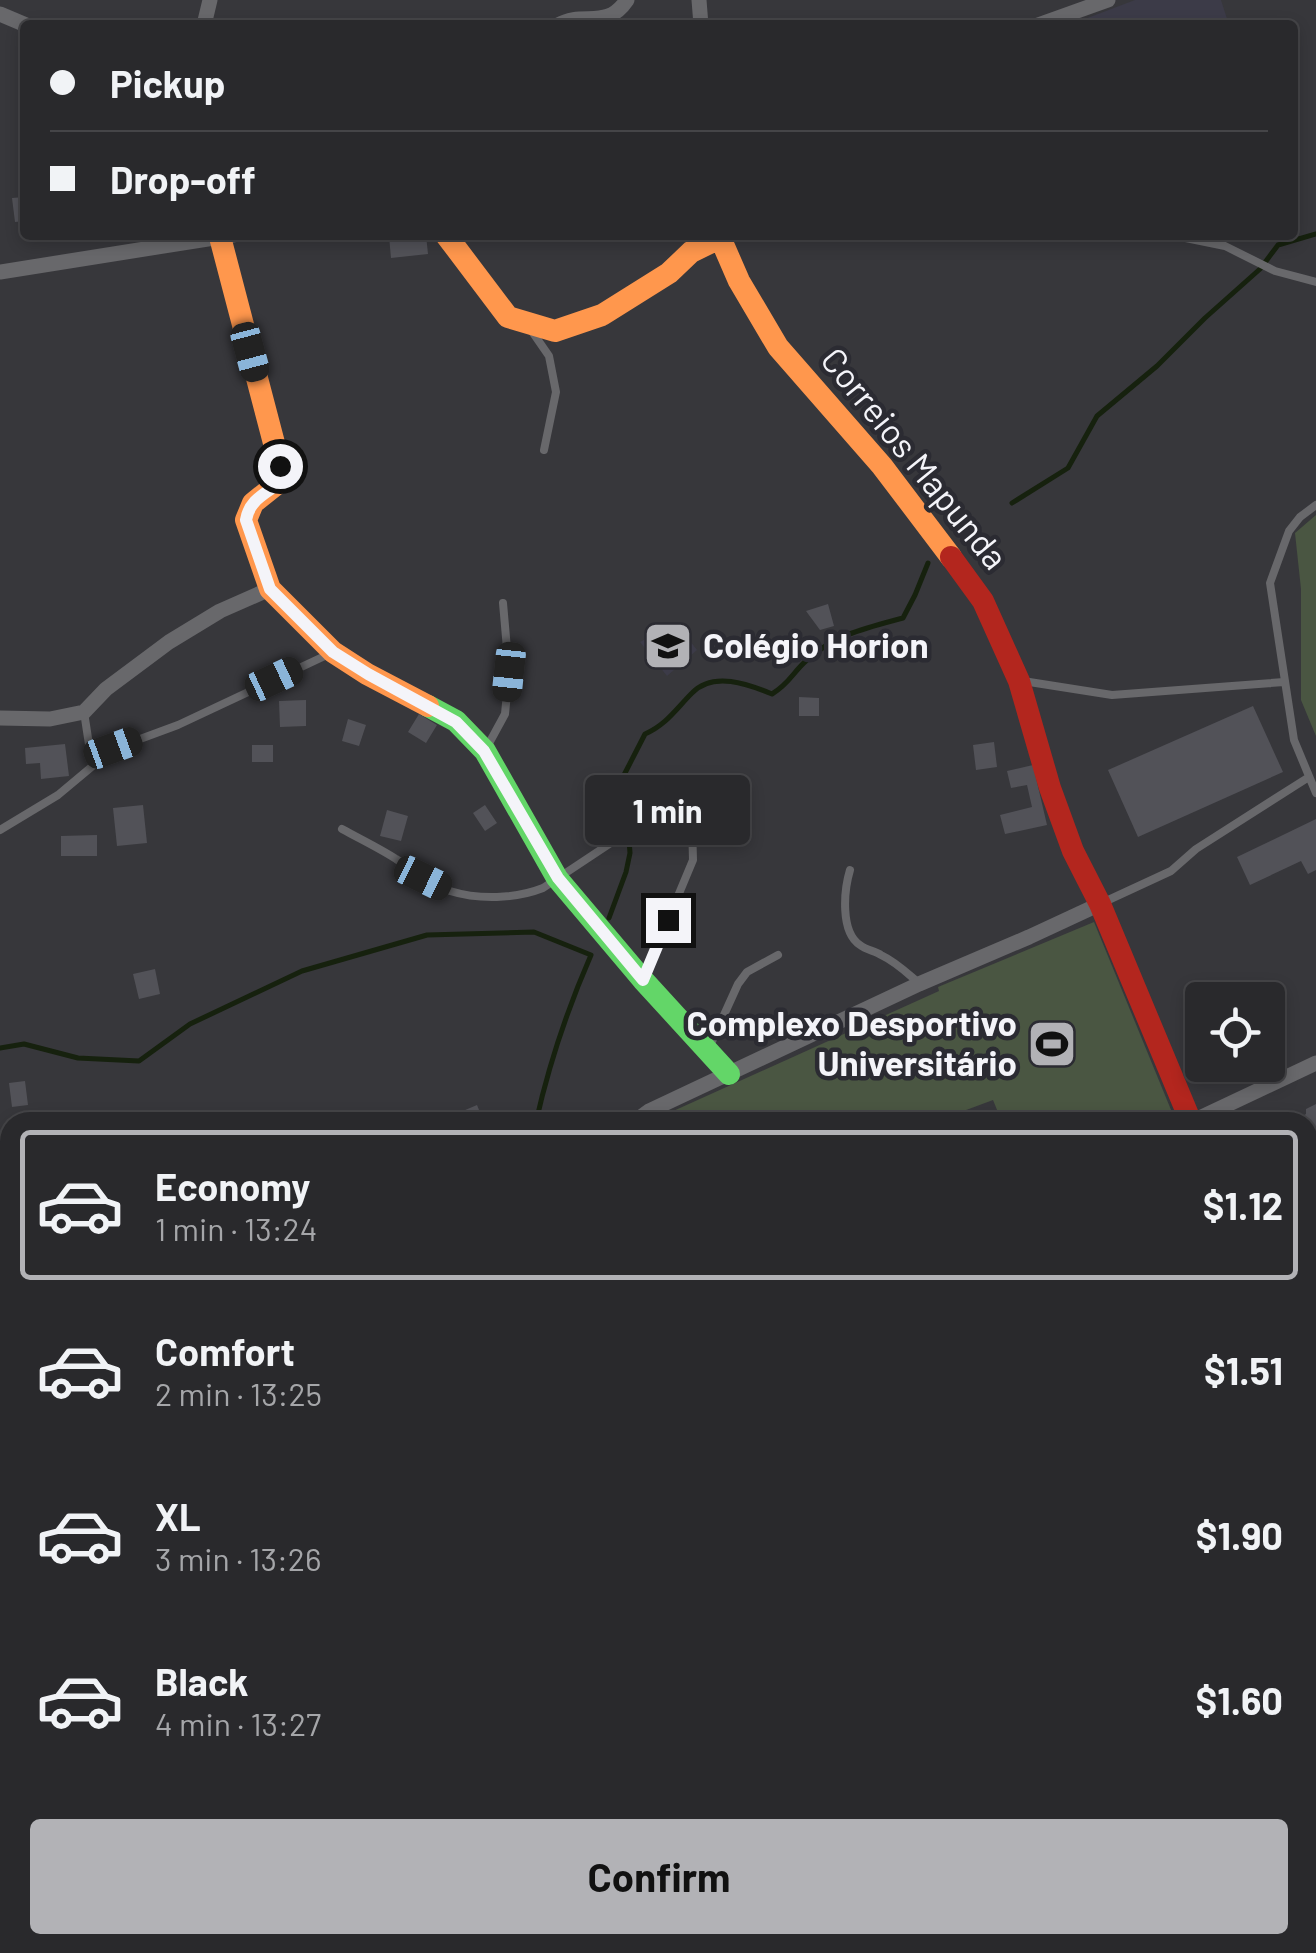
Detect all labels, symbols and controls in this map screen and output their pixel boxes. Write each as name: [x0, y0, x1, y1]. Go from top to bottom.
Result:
text: Pickup: [110, 60, 225, 106]
text: Drop-off: [110, 156, 256, 202]
car: [228, 319, 272, 385]
street label: Correios Mapunda: [813, 339, 1018, 577]
route start: [258, 444, 303, 489]
school or university icon: Colégio Horion: [642, 620, 694, 672]
place label: Colégio Horion: [703, 623, 929, 665]
car: [491, 641, 527, 703]
car: [240, 653, 308, 705]
car: [80, 724, 146, 772]
callout: 1 min: [586, 775, 750, 845]
text: 1 min: [632, 791, 703, 829]
car: [389, 851, 457, 905]
route end: [646, 898, 691, 943]
map controls: [1185, 982, 1285, 1082]
button: locate: [1185, 982, 1285, 1082]
place label: Complexo Desportivo Universitário: [687, 1001, 1017, 1083]
sports icon: Complexo Desportivo Universitário: [1026, 1018, 1078, 1070]
icon: car: [35, 1160, 125, 1250]
text: Economy: [155, 1163, 310, 1209]
text: $1.12: [1203, 1182, 1283, 1228]
text: 1 min · 13:24: [155, 1209, 317, 1247]
icon: car: [35, 1325, 125, 1415]
text: Comfort: [155, 1328, 295, 1374]
text: $1.51: [1204, 1347, 1283, 1393]
text: 2 min · 13:25: [155, 1374, 322, 1412]
icon: car: [35, 1490, 125, 1580]
text: XL: [155, 1493, 201, 1539]
text: $1.90: [1196, 1512, 1283, 1558]
text: 3 min · 13:26: [155, 1539, 321, 1577]
icon: car: [35, 1655, 125, 1745]
text: Black: [155, 1658, 249, 1704]
text: $1.60: [1195, 1677, 1283, 1723]
text: 4 min · 13:27: [155, 1704, 321, 1742]
button: Confirm: [30, 1819, 1288, 1934]

